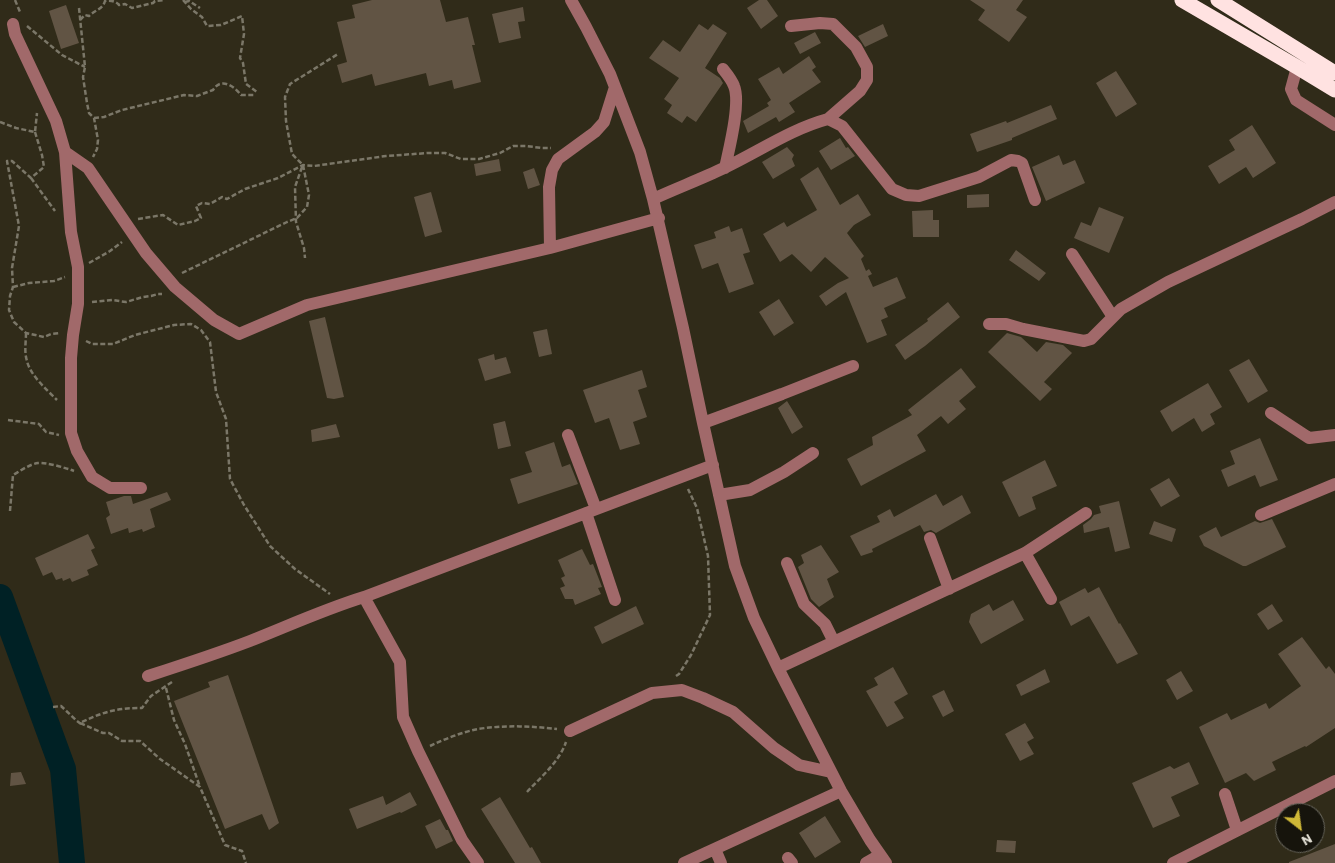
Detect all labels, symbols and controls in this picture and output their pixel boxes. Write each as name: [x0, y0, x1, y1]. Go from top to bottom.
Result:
north arrow: [1275, 803, 1325, 853]
text: N: [1299, 831, 1316, 850]

